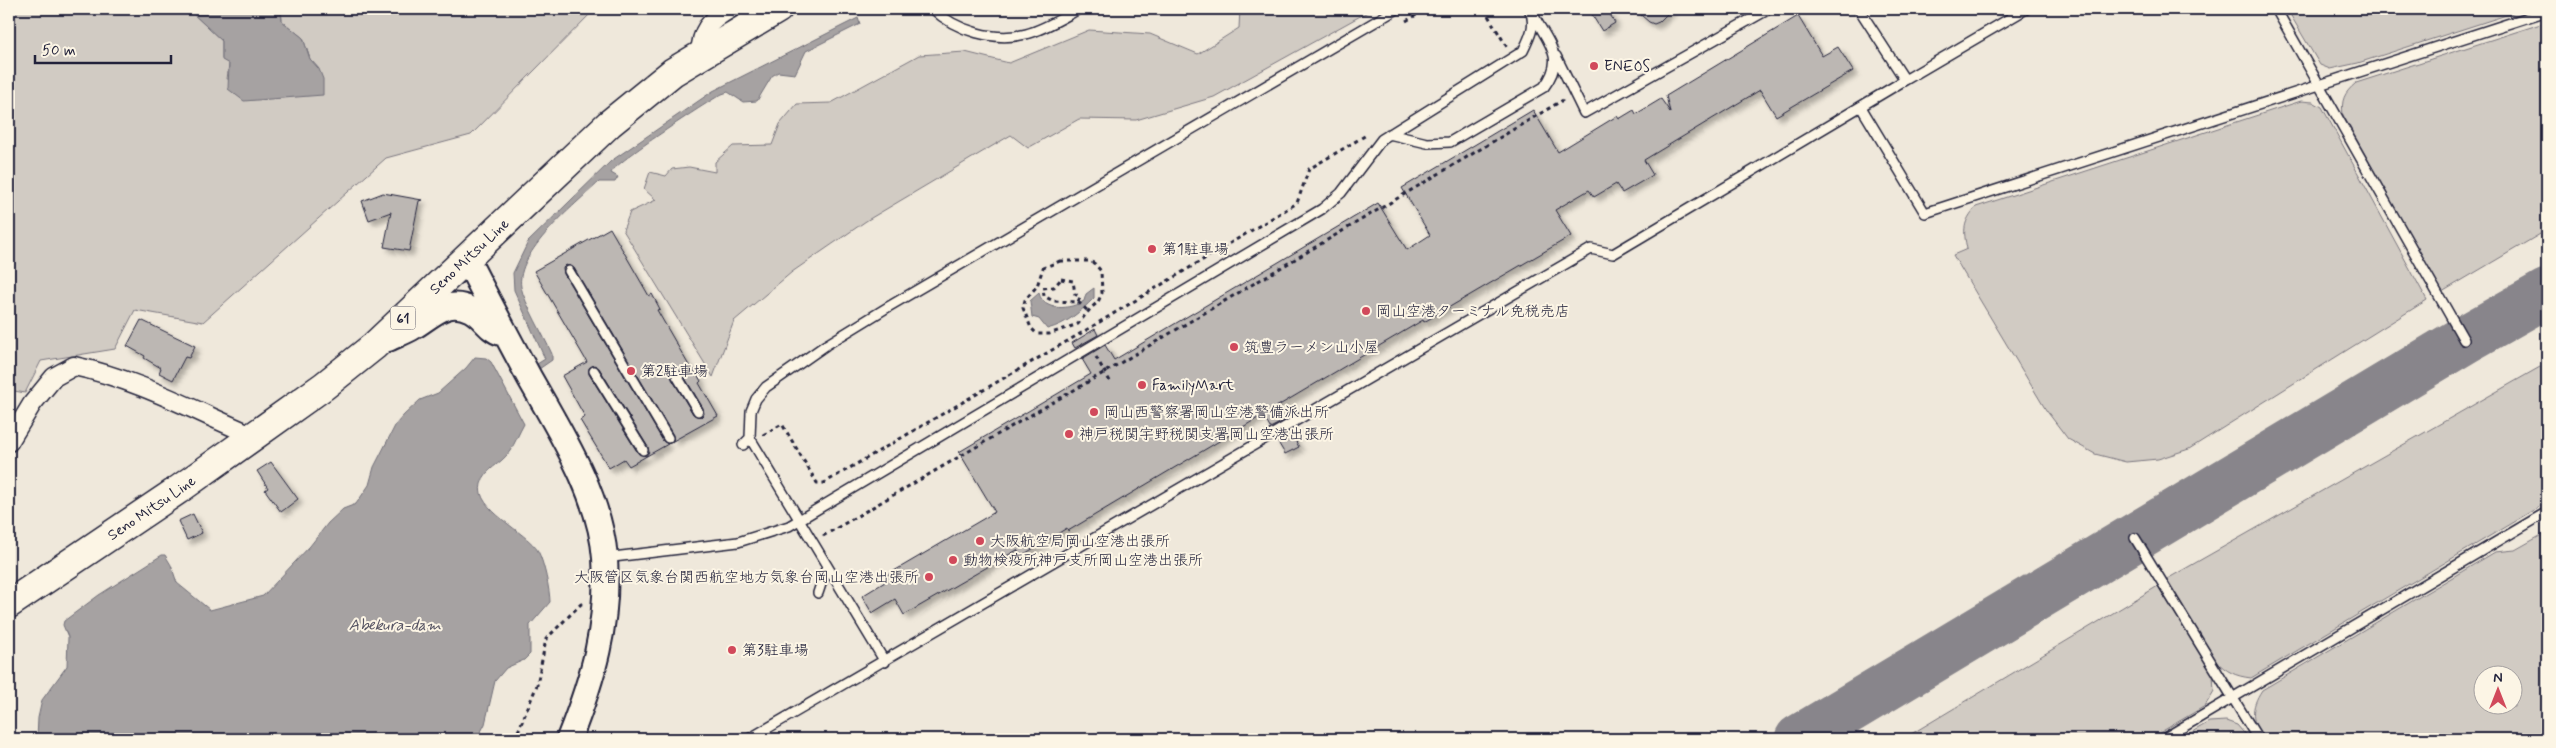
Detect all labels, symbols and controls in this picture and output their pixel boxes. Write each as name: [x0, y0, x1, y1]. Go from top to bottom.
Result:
scale bar: [35, 32, 171, 64]
text: 50 m: [42, 41, 76, 61]
place label: ENEOS: [1604, 57, 1651, 77]
marker: ENEOS: [1588, 60, 1600, 72]
street label: Seno Mitsu Line: [426, 214, 514, 299]
place label: 第1駐車場: [1162, 240, 1229, 260]
marker: 第1駐車場: [1146, 243, 1158, 255]
place label: 岡山空港ターミナル免税売店: [1376, 302, 1570, 322]
marker: 岡山空港ターミナル免税売店: [1360, 305, 1372, 317]
road number: 61: [390, 306, 416, 330]
place label: 筑豊ラーメン山小屋: [1244, 338, 1379, 358]
marker: 筑豊ラーメン山小屋: [1228, 341, 1240, 353]
place label: 第2駐車場: [641, 362, 708, 382]
marker: 第2駐車場: [625, 365, 637, 377]
place label: FamilyMart: [1152, 376, 1234, 396]
marker: FamilyMart: [1136, 379, 1148, 391]
place label: 岡山西警察署岡山空港警備派出所: [1104, 403, 1329, 423]
marker: 岡山西警察署岡山空港警備派出所: [1088, 406, 1100, 418]
place label: 神戸税関宇野税関支署岡山空港出張所: [1079, 425, 1334, 445]
marker: 神戸税関宇野税関支署岡山空港出張所: [1063, 428, 1075, 440]
street label: Seno Mitsu Line: [104, 471, 200, 546]
place label: 大阪航空局岡山空港出張所: [990, 532, 1170, 552]
marker: 大阪航空局岡山空港出張所: [974, 535, 986, 547]
place label: 動物検疫所神戸支所岡山空港出張所: [963, 551, 1203, 571]
marker: 動物検疫所神戸支所岡山空港出張所: [947, 554, 959, 566]
place label: 大阪管区気象台関西航空地方気象台岡山空港出張所: [574, 568, 919, 588]
marker: 大阪管区気象台関西航空地方気象台岡山空港出張所: [923, 571, 935, 583]
water label: Abekura-dam: [349, 615, 441, 636]
place label: 第3駐車場: [742, 641, 809, 661]
marker: 第3駐車場: [726, 644, 738, 656]
north arrow: [2474, 666, 2524, 716]
text: N: [2493, 669, 2503, 687]

